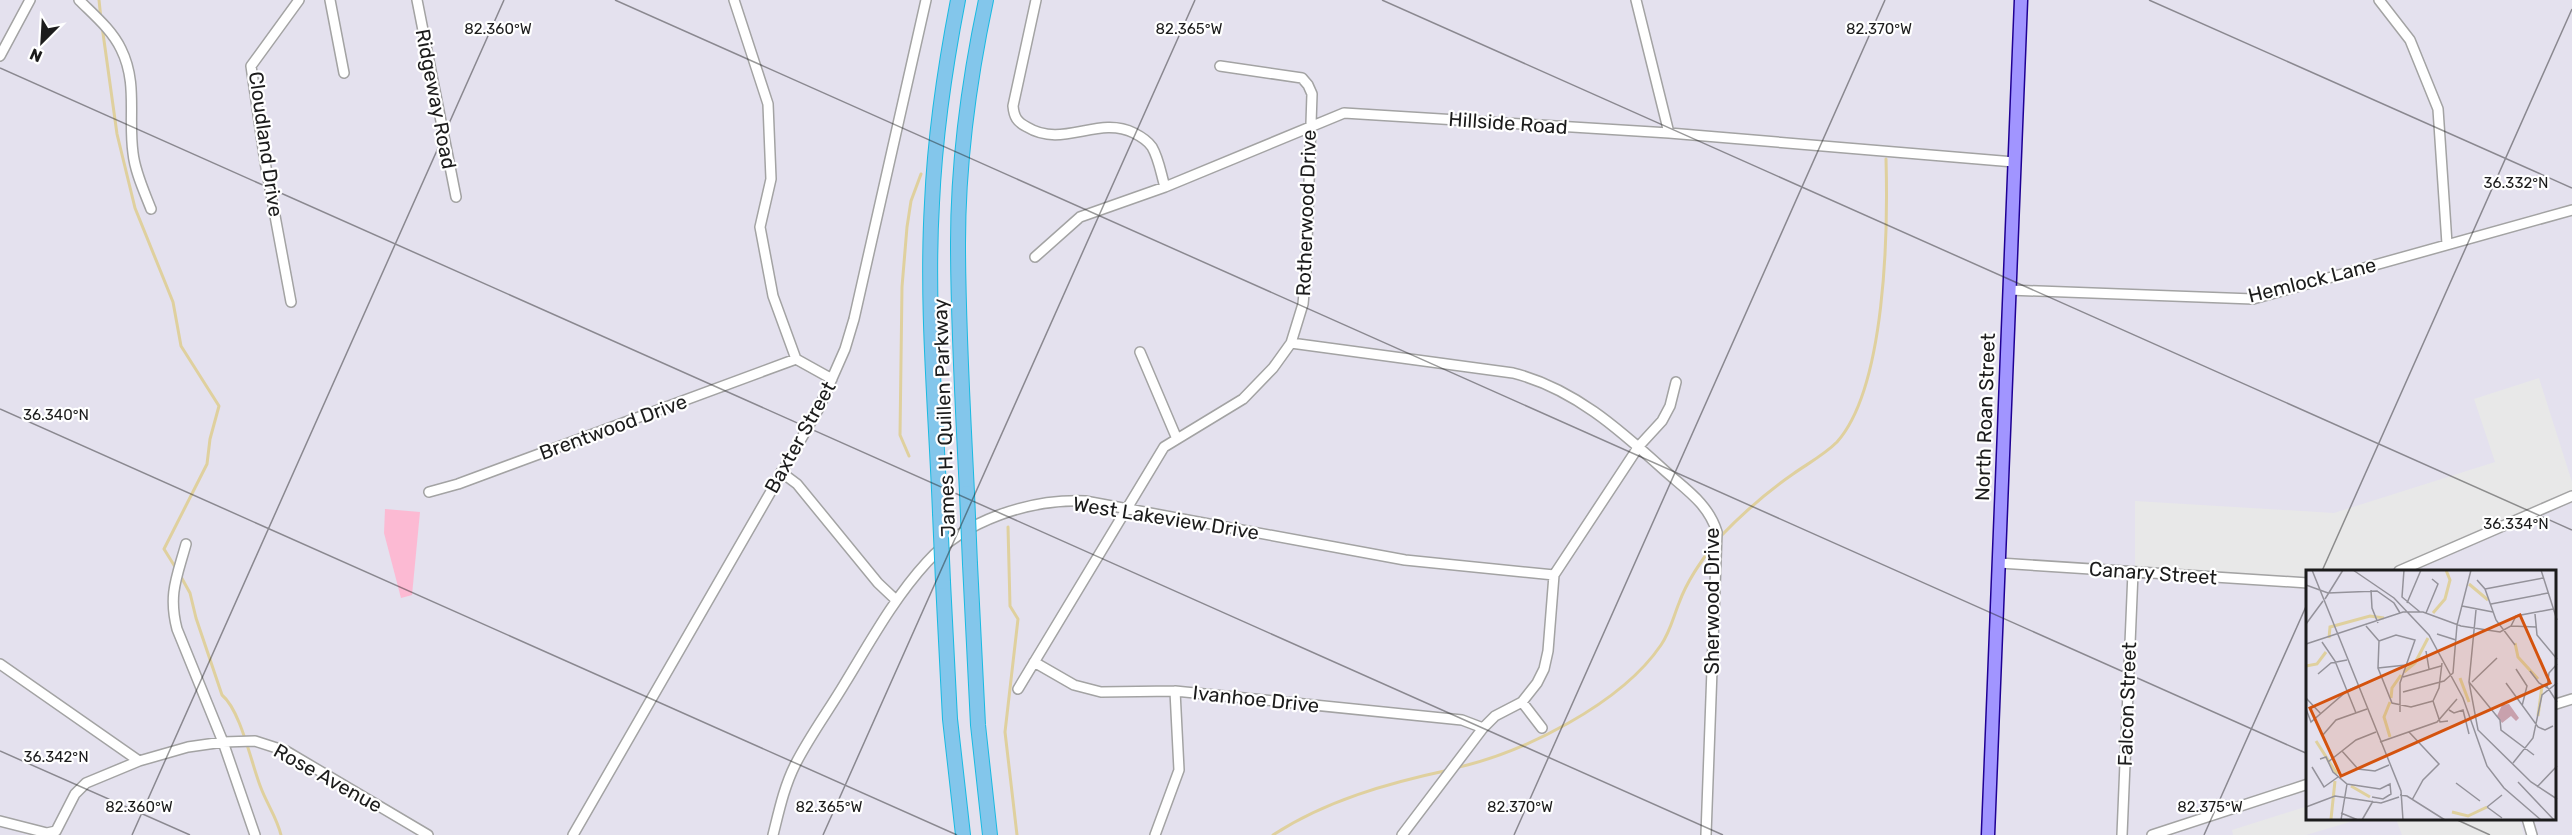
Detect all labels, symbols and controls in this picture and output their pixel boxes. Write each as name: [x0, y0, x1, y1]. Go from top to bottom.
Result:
north arrow: [12, 12, 72, 72]
text: 82.360°W: [464, 20, 532, 38]
text: 82.365°W: [1156, 20, 1222, 38]
text: 82.370°W: [1846, 20, 1912, 38]
street label: Ridgeway Road: [411, 27, 461, 171]
text: N: [27, 44, 45, 66]
street label: Cloudland Drive: [244, 70, 288, 218]
street label: Hillside Road: [1448, 107, 1568, 139]
street label: Rotherwood Drive: [1291, 129, 1321, 297]
text: 36.332°N: [2484, 174, 2548, 192]
street label: Hemlock Lane: [2245, 252, 2379, 308]
street label: James H. Quillen Parkway: [928, 298, 960, 538]
street label: North Roan Street: [1970, 332, 2000, 501]
street label: Baxter Street: [759, 377, 841, 497]
street label: Brentwood Drive: [536, 389, 690, 465]
text: 36.340°N: [23, 406, 89, 424]
street label: West Lakeview Drive: [1071, 491, 1261, 545]
text: 36.334°N: [2483, 515, 2549, 533]
street label: Sherwood Drive: [1700, 527, 1724, 675]
street label: Canary Street: [2088, 557, 2218, 589]
inset map: [2306, 570, 2557, 820]
street label: Falcon Street: [2113, 641, 2141, 767]
street label: Ivanhoe Drive: [1192, 680, 1320, 718]
street label: Rose Avenue: [270, 738, 386, 818]
text: 36.342°N: [23, 748, 89, 766]
text: 82.360°W: [105, 798, 173, 816]
text: 82.365°W: [796, 798, 862, 816]
text: 82.370°W: [1487, 798, 1553, 816]
text: 82.375°W: [2177, 798, 2243, 816]

